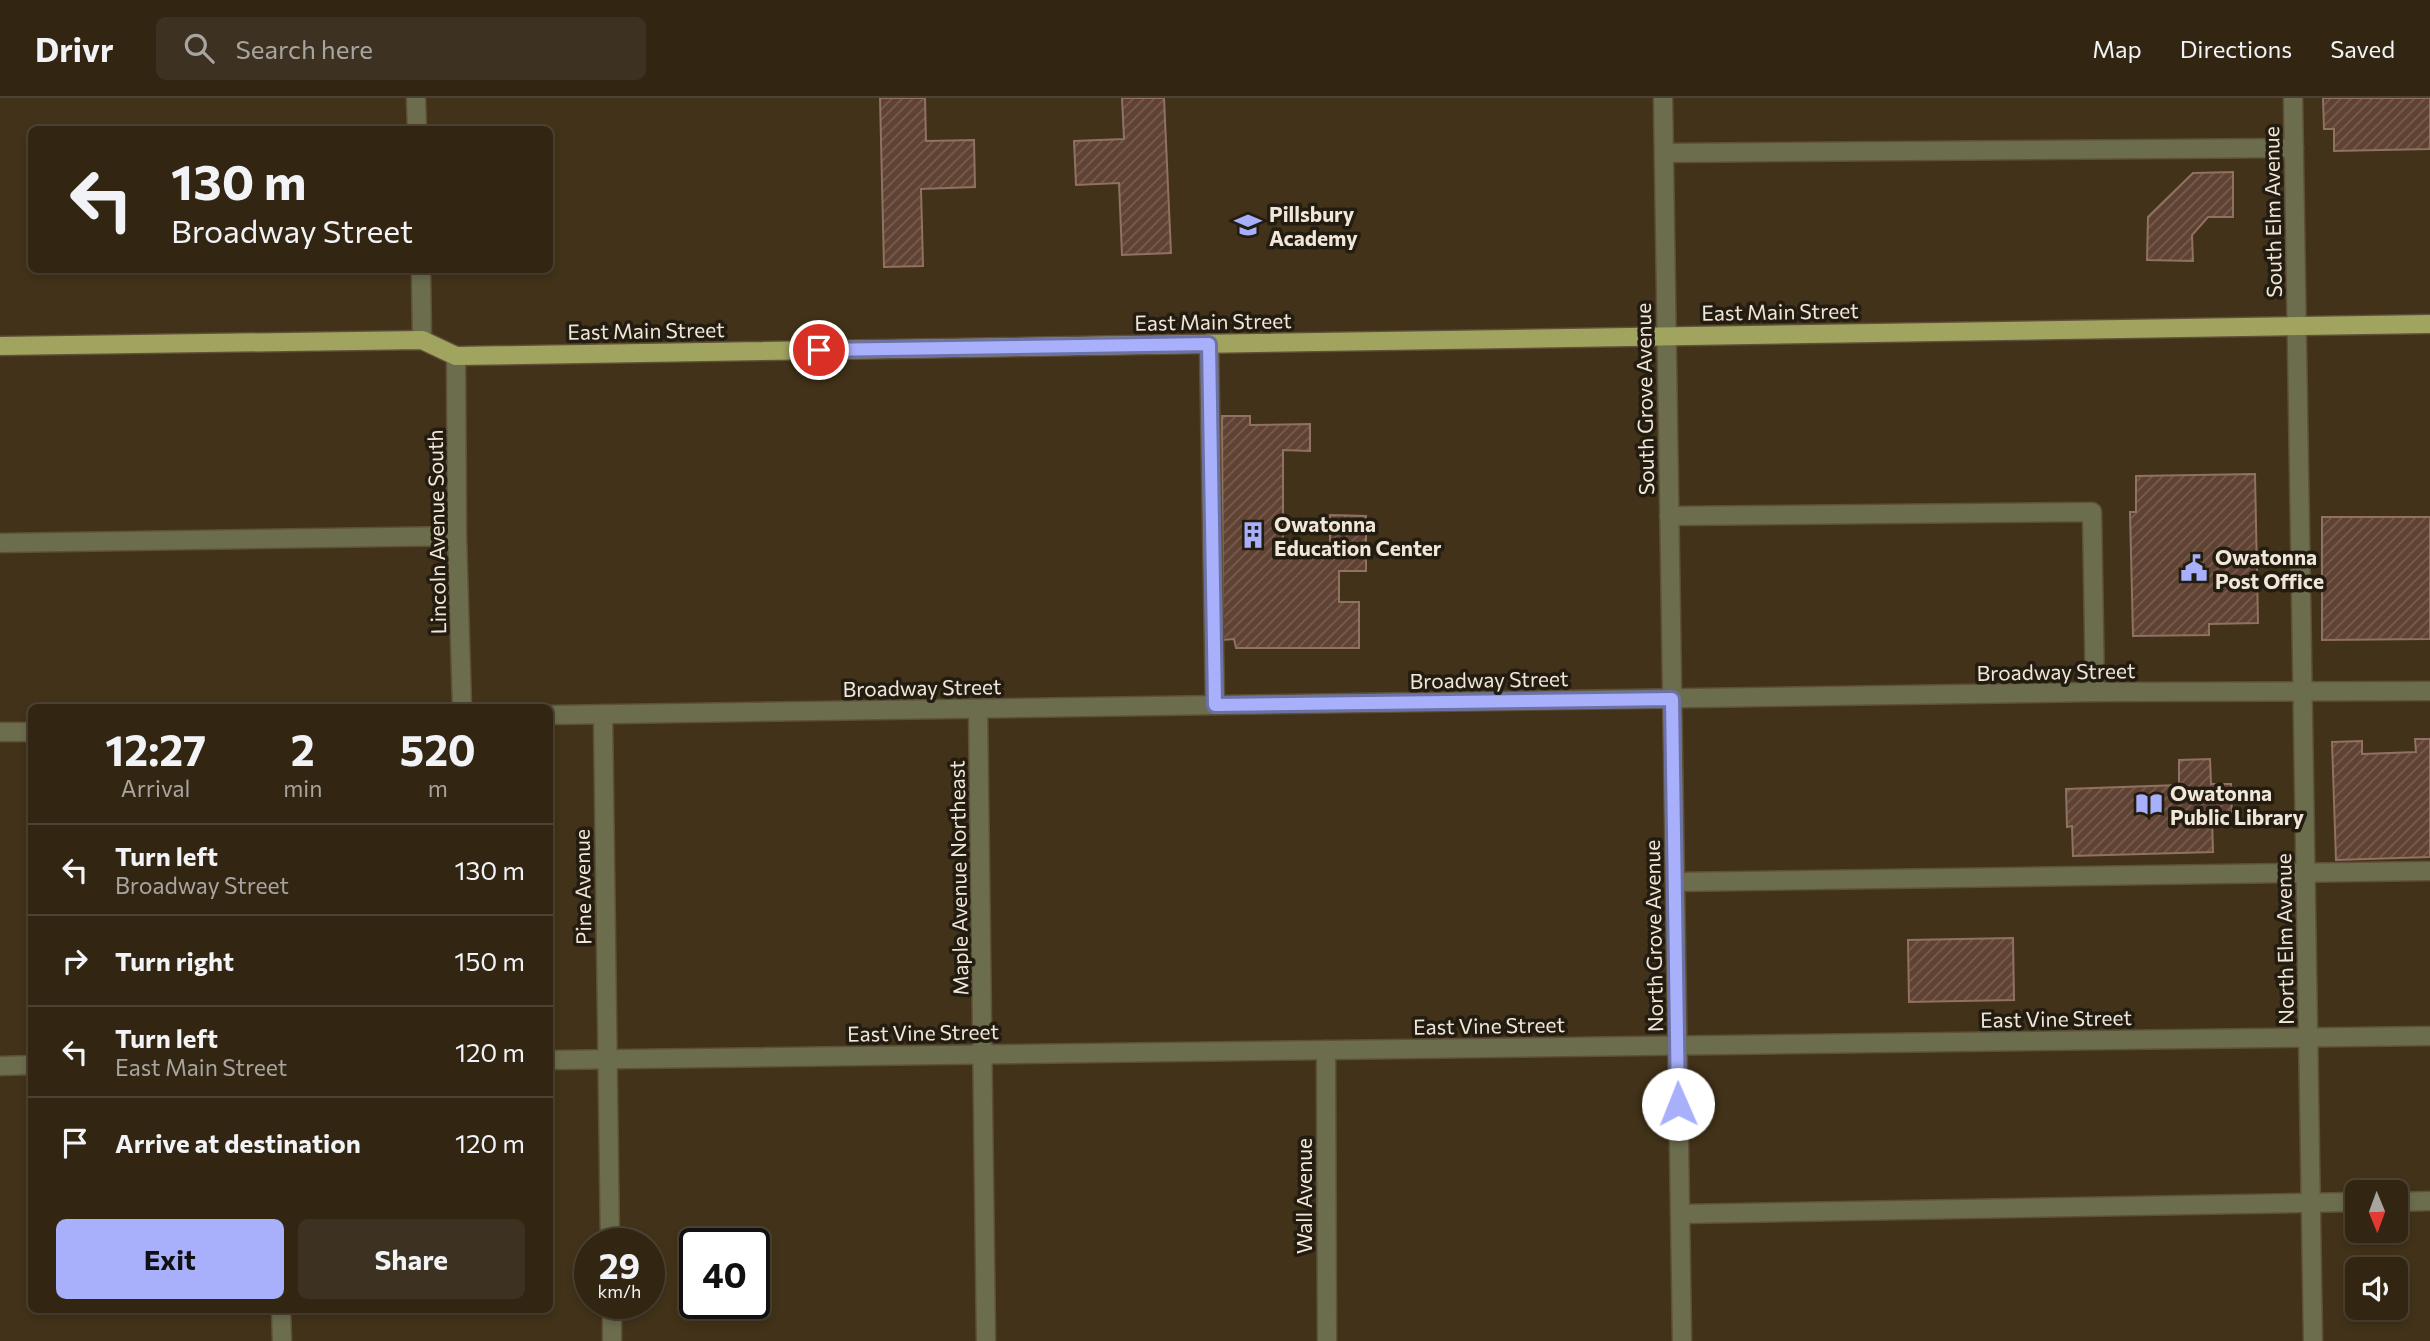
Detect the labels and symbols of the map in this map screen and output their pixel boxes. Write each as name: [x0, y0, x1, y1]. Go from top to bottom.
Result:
street label: South Elm Avenue: [2258, 126, 2286, 298]
place label: Pillsbury Academy: [1269, 201, 1358, 250]
school or university icon: Pillsbury Academy: [1233, 210, 1263, 240]
street label: East Main Street: [1701, 297, 1859, 325]
street label: South Grove Avenue: [1630, 303, 1658, 495]
street label: East Main Street: [1134, 307, 1292, 335]
street label: East Main Street: [567, 316, 725, 344]
pin: [789, 320, 849, 380]
street label: Lincoln Avenue South: [422, 429, 450, 635]
place label: Owatonna Education Center: [1274, 511, 1442, 560]
building icon: Owatonna Education Center: [1238, 520, 1268, 550]
place label: Owatonna Post Office: [2215, 544, 2324, 593]
public building icon: Owatonna Post Office: [2179, 553, 2209, 583]
street label: Broadway Street: [1976, 657, 2136, 685]
street label: Broadway Street: [1409, 665, 1569, 693]
street label: Broadway Street: [842, 673, 1002, 701]
street label: Maple Avenue Northeast: [943, 760, 973, 996]
place label: Owatonna Public Library: [2170, 780, 2304, 829]
library icon: Owatonna Public Library: [2134, 789, 2164, 819]
street label: Pine Avenue: [568, 829, 596, 945]
street label: North Grove Avenue: [1639, 840, 1667, 1032]
street label: North Elm Avenue: [2270, 853, 2298, 1025]
street label: East Vine Street: [1980, 1004, 2132, 1032]
street label: East Vine Street: [1413, 1011, 1565, 1039]
street label: East Vine Street: [847, 1018, 999, 1046]
position arrow: [1641, 1067, 1715, 1141]
street label: Wall Avenue: [1291, 1138, 1316, 1254]
north arrow: [2345, 1180, 2408, 1242]
speed limit sign: 40: [679, 1228, 770, 1319]

